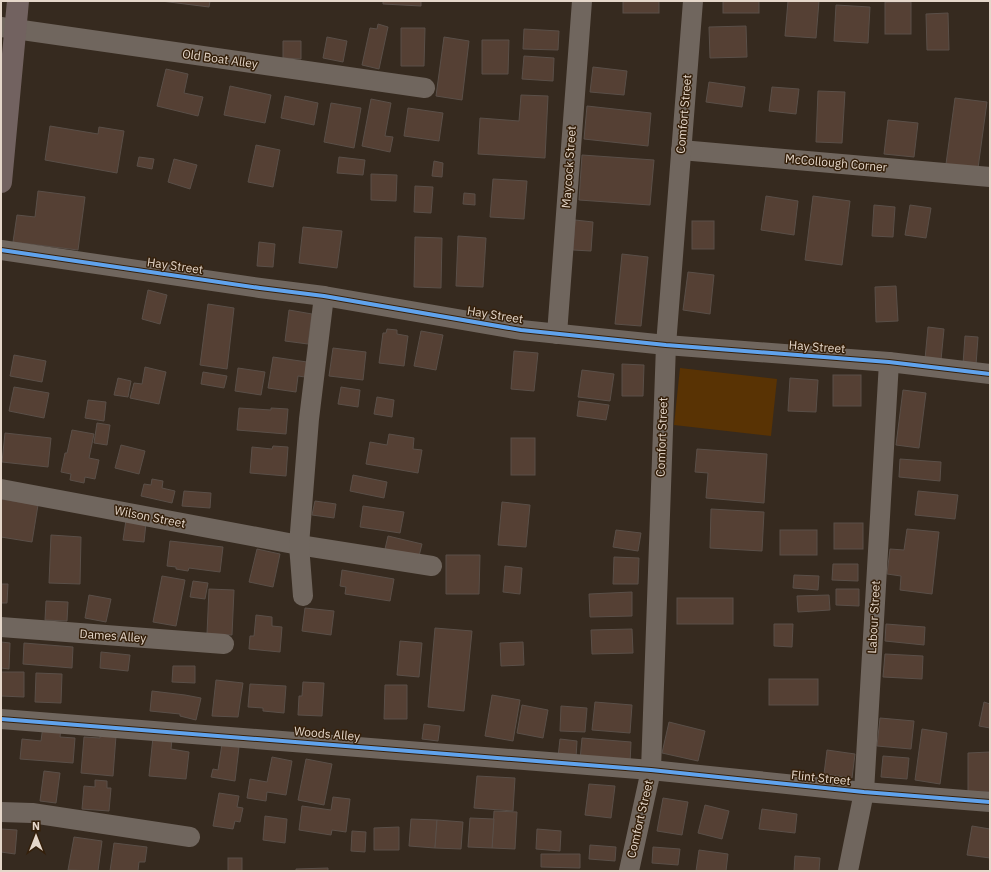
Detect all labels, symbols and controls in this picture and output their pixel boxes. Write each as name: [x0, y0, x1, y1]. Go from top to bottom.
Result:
street label: Old Boat Alley: [181, 46, 259, 71]
street label: Comfort Street: [673, 74, 694, 154]
street label: Maycock Street: [558, 125, 579, 209]
street label: McCollough Corner: [784, 151, 888, 174]
street label: Hay Street: [146, 254, 204, 277]
street label: Hay Street: [466, 303, 524, 326]
street label: Hay Street: [788, 337, 846, 356]
street label: Comfort Street: [653, 397, 670, 477]
street label: Wilson Street: [113, 502, 187, 531]
street label: Labour Street: [864, 580, 883, 654]
street label: Dames Alley: [79, 626, 147, 645]
street label: Woods Alley: [293, 723, 361, 744]
street label: Flint Street: [791, 767, 852, 788]
street label: Comfort Street: [623, 778, 656, 859]
north arrow: [16, 816, 56, 856]
text: N: [32, 819, 40, 833]

